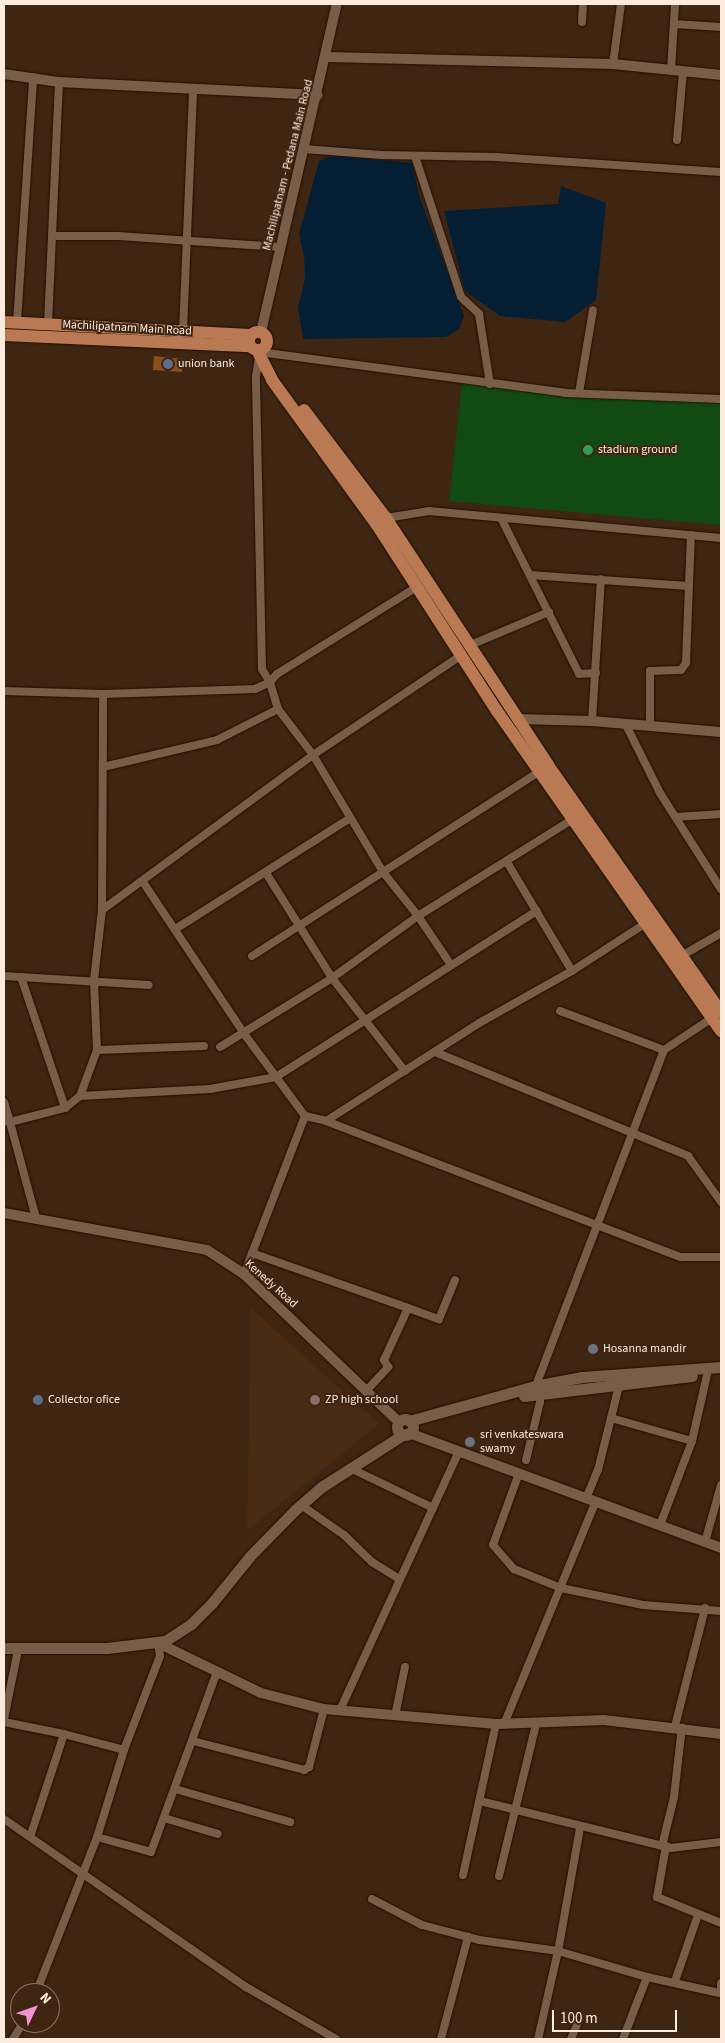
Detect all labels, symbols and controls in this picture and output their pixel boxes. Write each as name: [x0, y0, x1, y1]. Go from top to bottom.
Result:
street label: Machilipatnam - Pedana Main Road: [260, 78, 316, 252]
street label: Machilipatnam Main Road: [62, 317, 192, 339]
place label: union bank: [178, 357, 235, 371]
marker: union bank: [162, 358, 174, 370]
place label: stadium ground: [598, 443, 677, 457]
marker: stadium ground: [582, 444, 594, 456]
street label: Kenedy Road: [242, 1257, 300, 1311]
place label: Hosanna mandir: [603, 1342, 686, 1356]
marker: Hosanna mandir: [587, 1343, 599, 1355]
place label: Collector ofice: [48, 1393, 120, 1407]
place label: ZP high school: [325, 1393, 398, 1407]
marker: Collector ofice: [32, 1394, 44, 1406]
marker: ZP high school: [309, 1394, 321, 1406]
place label: sri venkateswara swamy: [480, 1428, 564, 1456]
marker: sri venkateswara swamy: [464, 1436, 476, 1448]
north arrow: [10, 1983, 60, 2033]
text: N: [35, 1988, 56, 2009]
scale bar: [555, 2000, 680, 2032]
text: 100 m: [560, 2008, 598, 2029]

